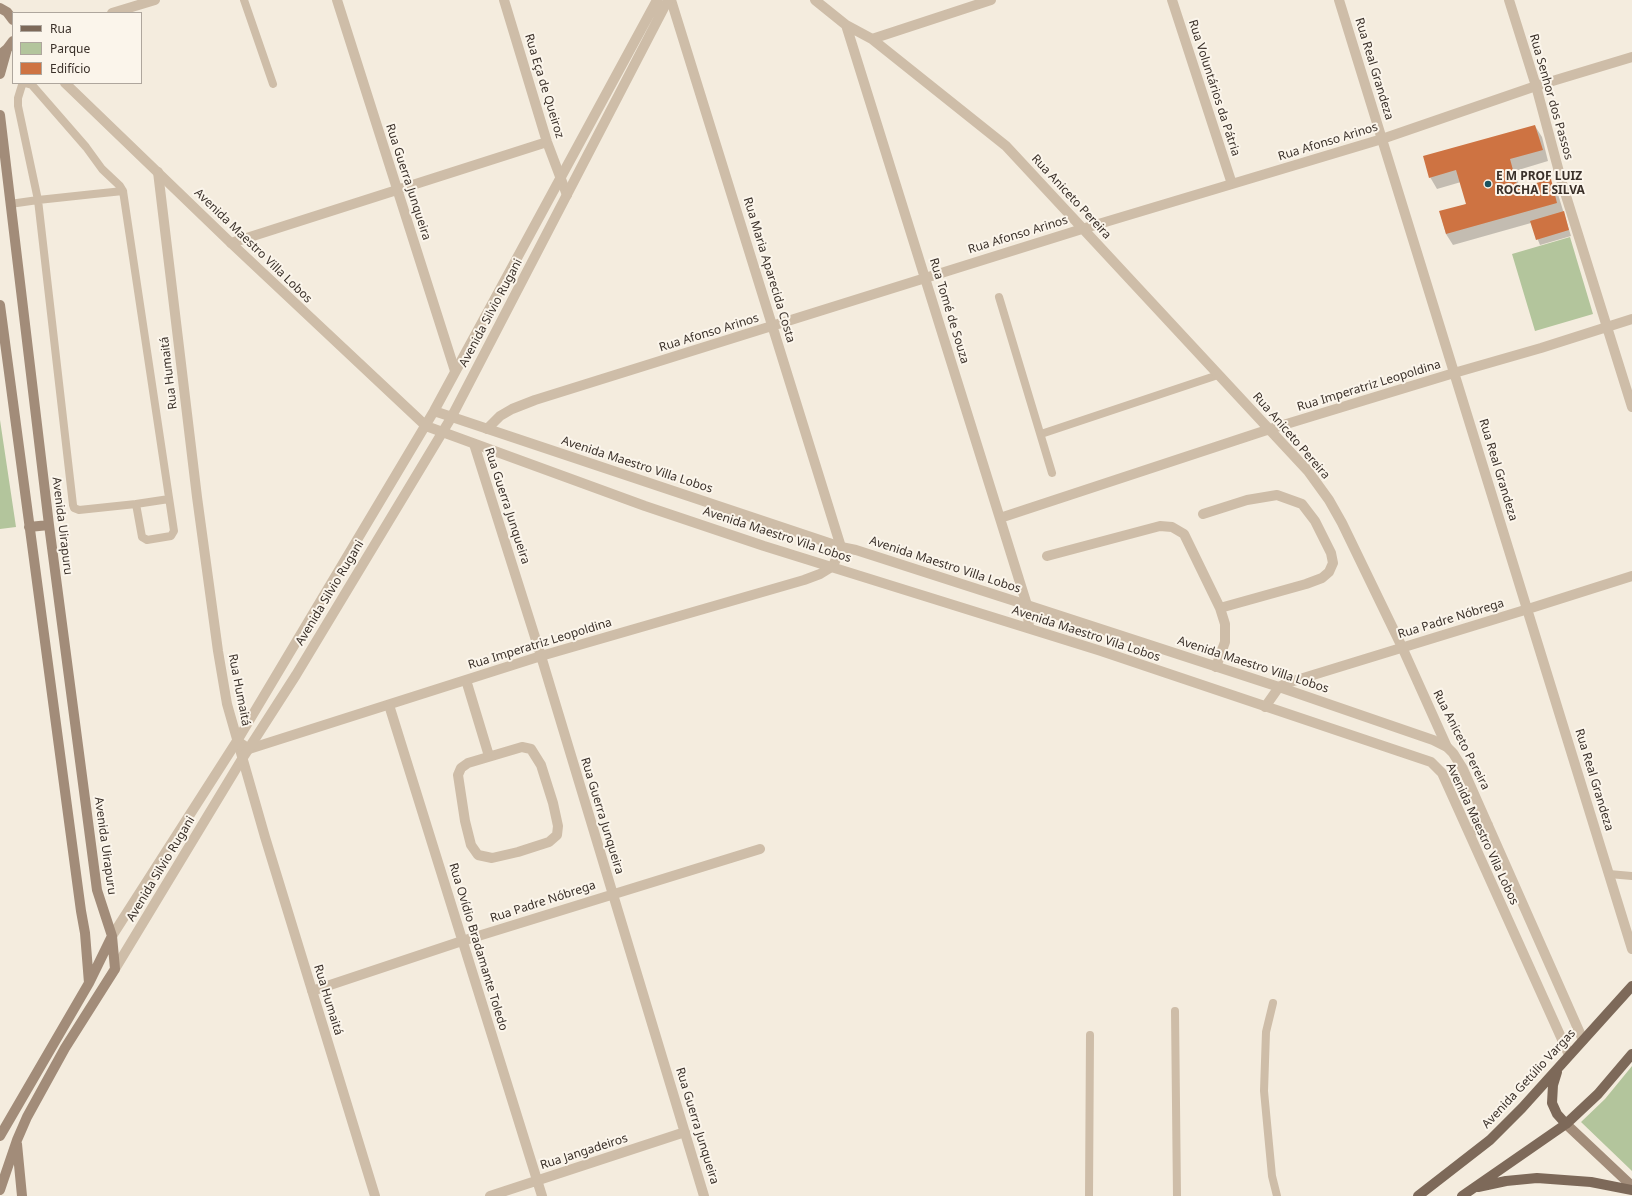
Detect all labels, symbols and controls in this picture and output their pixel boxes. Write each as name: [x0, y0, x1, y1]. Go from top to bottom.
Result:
legend: [12, 12, 142, 84]
street label: Rua Real Grandeza: [1352, 16, 1396, 122]
street label: Rua Voluntários da Pátria: [1185, 18, 1243, 158]
text: Rua: [50, 20, 72, 37]
street label: Rua Eça de Queiroz: [521, 32, 567, 140]
street label: Rua Senhor dos Passos: [1526, 32, 1576, 162]
text: Parque: [50, 40, 90, 57]
text: Edifício: [50, 60, 91, 77]
street label: Rua Afonso Arinos: [1276, 120, 1380, 164]
street label: Rua Guerra Junqueira: [382, 122, 434, 242]
street label: Rua Aniceto Pereira: [1028, 152, 1114, 242]
place label: E M PROF LUIZ ROCHA E SILVA: [1496, 170, 1585, 198]
marker: E M PROF LUIZ ROCHA E SILVA: [1483, 179, 1493, 189]
street label: Avenida Maestro Villa Lobos: [191, 186, 315, 306]
street label: Rua Maria Aparecida Costa: [740, 196, 798, 344]
street label: Rua Afonso Arinos: [966, 213, 1070, 257]
street label: Rua Tomé de Souza: [926, 256, 972, 366]
street label: Avenida Silvio Rugani: [456, 257, 526, 369]
street label: Rua Afonso Arinos: [657, 311, 761, 355]
street label: Rua Humaitá: [157, 336, 181, 410]
street label: Rua Imperatriz Leopoldina: [1295, 357, 1443, 415]
street label: Rua Aniceto Pereira: [1249, 390, 1333, 482]
street label: Rua Real Grandeza: [1476, 417, 1520, 523]
street label: Avenida Maestro Villa Lobos: [560, 434, 714, 496]
street label: Rua Guerra Junqueira: [481, 446, 533, 566]
street label: Avenida Uirapuru: [49, 476, 75, 576]
street label: Avenida Maestro Vila Lobos: [701, 504, 853, 566]
street label: Avenida Maestro Villa Lobos: [868, 534, 1022, 596]
street label: Avenida Silvio Rugani: [293, 538, 367, 648]
street label: Rua Padre Nóbrega: [1396, 596, 1506, 642]
street label: Avenida Maestro Vila Lobos: [1010, 603, 1162, 665]
street label: Rua Imperatriz Leopoldina: [466, 615, 614, 673]
street label: Avenida Maestro Villa Lobos: [1176, 634, 1330, 696]
street label: Rua Humaitá: [225, 653, 253, 727]
street label: Rua Aniceto Pereira: [1430, 688, 1492, 792]
street label: Rua Real Grandeza: [1572, 727, 1616, 833]
street label: Rua Guerra Junqueira: [577, 756, 627, 876]
street label: Avenida Maestro Vila Lobos: [1443, 761, 1521, 907]
street label: Avenida Uirapuru: [91, 796, 119, 896]
street label: Avenida Silvio Rugani: [124, 814, 198, 924]
street label: Rua Ovídio Bradamante Toledo: [446, 861, 510, 1033]
street label: Rua Padre Nóbrega: [488, 878, 598, 926]
street label: Rua Humaitá: [310, 963, 346, 1037]
street label: Avenida Getúlio Vargas: [1479, 1026, 1579, 1132]
street label: Rua Guerra Junqueira: [672, 1066, 722, 1186]
street label: Rua Jangadeiros: [538, 1131, 630, 1173]

